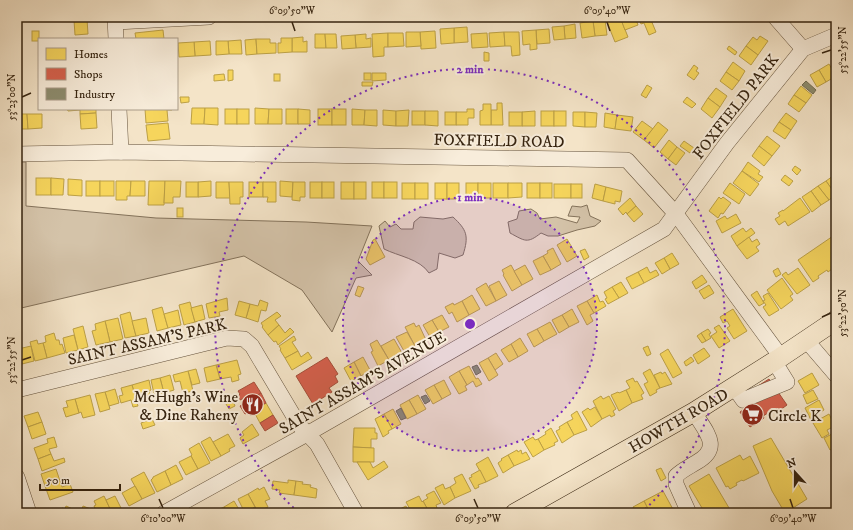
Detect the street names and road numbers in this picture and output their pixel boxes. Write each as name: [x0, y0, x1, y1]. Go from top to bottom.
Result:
street label: FOXFIELD PARK: [689, 49, 784, 163]
street label: FOXFIELD ROAD: [433, 130, 565, 152]
street label: SAINT ASSAM'S PARK: [66, 314, 229, 370]
street label: SAINT ASSAM'S AVENUE: [275, 327, 450, 439]
street label: HOWTH ROAD: [625, 384, 732, 458]

